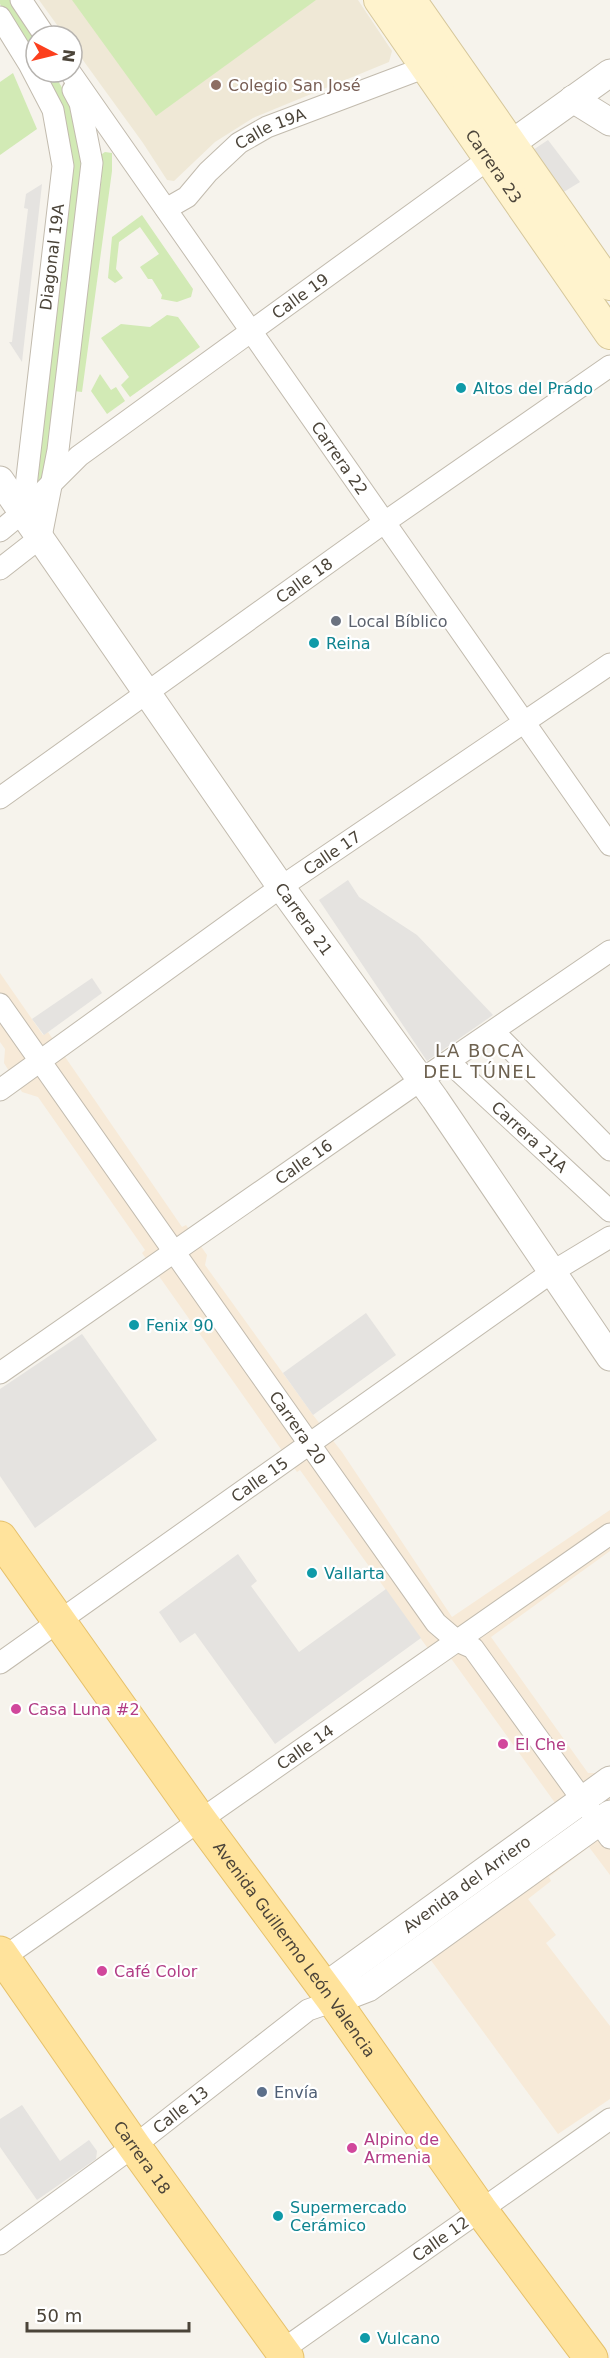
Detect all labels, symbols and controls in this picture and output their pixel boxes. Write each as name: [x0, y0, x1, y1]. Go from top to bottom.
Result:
north arrow: [24, 24, 84, 84]
text: N: [58, 48, 79, 64]
place label: Colegio San José: [228, 76, 361, 95]
marker: Colegio San José: [209, 78, 223, 92]
street label: Calle 19A: [231, 104, 308, 153]
street label: Carrera 23: [462, 126, 526, 207]
street label: Diagonal 19A: [36, 203, 68, 311]
street label: Calle 19: [268, 269, 332, 323]
place label: Altos del Prado: [473, 379, 593, 398]
marker: Altos del Prado: [454, 381, 468, 395]
street label: Carrera 22: [308, 418, 372, 498]
street label: Calle 18: [272, 553, 336, 607]
place label: Local Bíblico: [348, 612, 448, 631]
marker: Local Bíblico: [329, 614, 343, 628]
place label: Reina: [326, 634, 371, 653]
marker: Reina: [307, 636, 321, 650]
street label: Calle 17: [299, 826, 364, 879]
street label: Carrera 21: [271, 879, 337, 959]
district label: LA BOCA DEL TÚNEL: [423, 1040, 537, 1082]
street label: Carrera 21A: [488, 1097, 572, 1176]
street label: Calle 16: [272, 1135, 336, 1188]
place label: Fenix 90: [146, 1316, 214, 1335]
marker: Fenix 90: [127, 1318, 141, 1332]
street label: Carrera 20: [266, 1387, 330, 1468]
street label: Calle 15: [227, 1453, 292, 1506]
place label: Vallarta: [324, 1564, 385, 1583]
marker: Vallarta: [305, 1566, 319, 1580]
place label: Casa Luna #2: [28, 1700, 140, 1719]
marker: Casa Luna #2: [9, 1702, 23, 1716]
street label: Calle 14: [273, 1721, 337, 1773]
place label: El Che: [515, 1735, 566, 1754]
marker: El Che: [496, 1737, 510, 1751]
street label: Avenida del Arriero: [399, 1831, 534, 1936]
street label: Avenida Guillermo León Valencia: [210, 1838, 380, 2061]
place label: Café Color: [114, 1962, 198, 1981]
marker: Café Color: [95, 1964, 109, 1978]
street label: Calle 13: [149, 2082, 212, 2137]
place label: Envía: [274, 2083, 318, 2102]
marker: Envía: [255, 2085, 269, 2099]
street label: Carrera 18: [110, 2117, 175, 2197]
place label: Alpino de Armenia: [364, 2130, 439, 2167]
marker: Alpino de Armenia: [345, 2141, 359, 2155]
place label: Supermercado Cerámico: [290, 2198, 407, 2235]
marker: Supermercado Cerámico: [271, 2209, 285, 2223]
street label: Calle 12: [408, 2212, 472, 2265]
scale bar: [27, 2295, 189, 2333]
text: 50 m: [36, 2305, 82, 2326]
place label: Vulcano: [377, 2329, 440, 2348]
marker: Vulcano: [358, 2331, 372, 2345]

